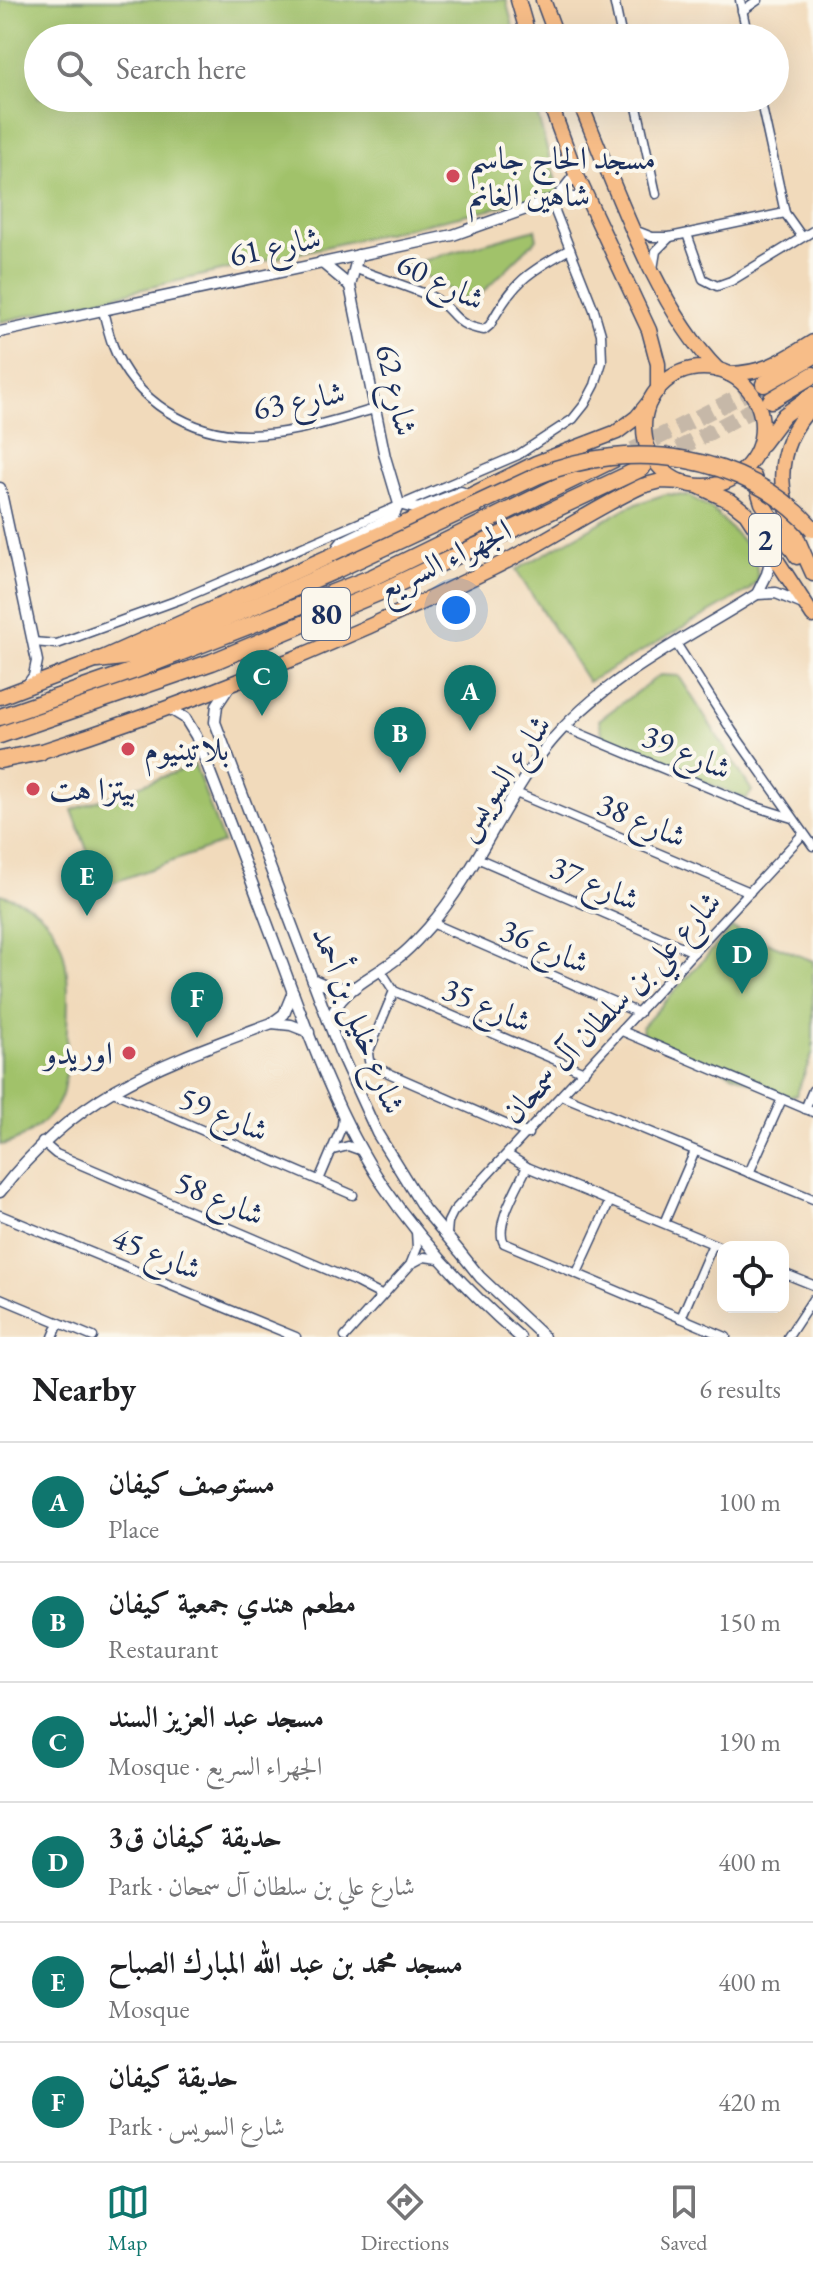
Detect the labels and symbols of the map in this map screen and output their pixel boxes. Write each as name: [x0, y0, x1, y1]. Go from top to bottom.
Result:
place label: مسجد الحاج جاسم شاهين الغانم: [469, 137, 656, 223]
marker: مسجد الحاج جاسم شاهين الغانم: [444, 167, 462, 185]
street label: شارع 61: [225, 216, 326, 282]
street label: شارع 60: [388, 242, 492, 326]
street label: شارع 62: [360, 340, 428, 441]
street label: شارع 63: [250, 371, 350, 435]
street label: الجهراء السريع: [370, 508, 522, 617]
road number: 2: [749, 514, 781, 566]
road number: 80: [302, 588, 350, 640]
your location: [436, 590, 476, 630]
pin: C: [236, 650, 288, 716]
pin: A: [444, 665, 496, 731]
street label: شارع السويس: [443, 706, 565, 852]
pin: B: [374, 707, 426, 773]
street label: 39 شارع: [634, 715, 738, 795]
place label: بلاتينيوم: [144, 728, 229, 777]
marker: بلاتينيوم: [119, 740, 137, 758]
place label: بيتزا هت: [49, 768, 136, 810]
marker: بيتزا هت: [24, 780, 42, 798]
street label: شارع 38: [589, 783, 693, 863]
street label: شارع 37: [542, 846, 646, 926]
pin: E: [61, 850, 113, 916]
street label: شارع علي بن سلطان آل سمحان: [492, 881, 737, 1139]
street label: شارع 36: [492, 909, 596, 989]
street label: شارع خليل بن أحمد: [297, 920, 417, 1122]
pin: D: [716, 928, 768, 994]
street label: شارع 35: [434, 968, 538, 1048]
pin: F: [171, 972, 223, 1038]
place label: اوريدو: [41, 1032, 113, 1074]
marker: اوريدو: [120, 1044, 138, 1062]
street label: شارع 59: [171, 1077, 275, 1157]
street label: شارع 58: [167, 1161, 271, 1241]
street label: شارع 45: [104, 1216, 208, 1295]

